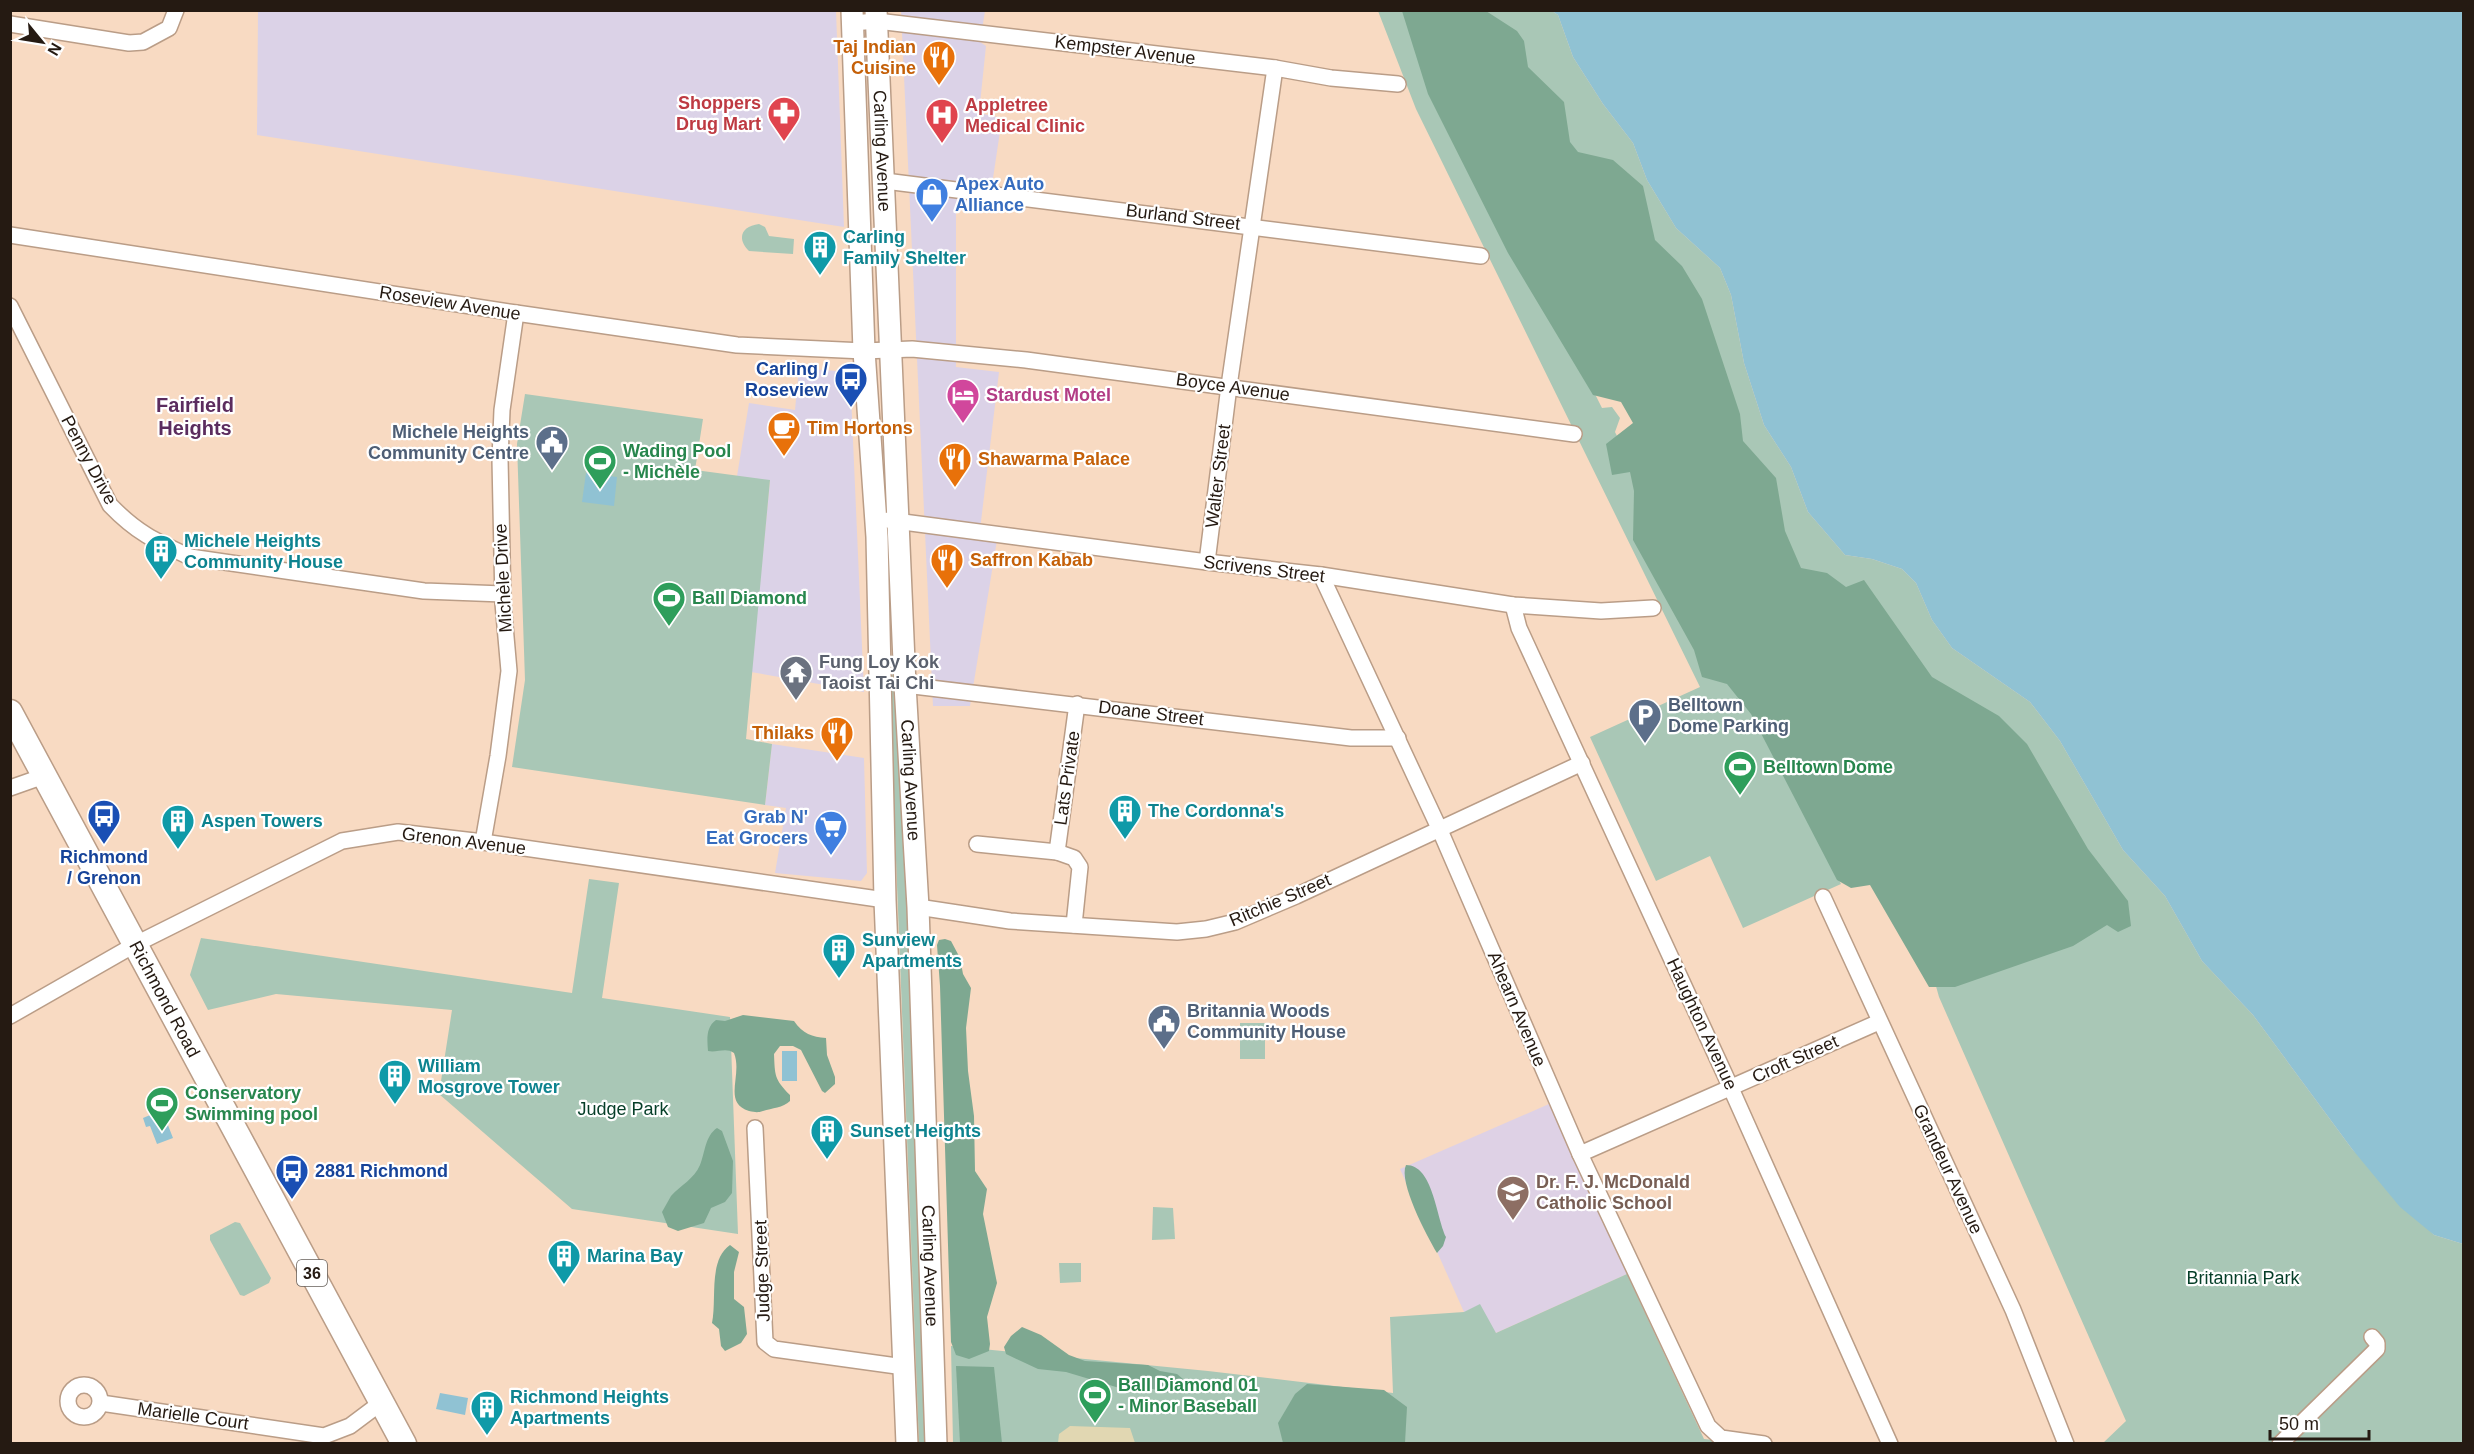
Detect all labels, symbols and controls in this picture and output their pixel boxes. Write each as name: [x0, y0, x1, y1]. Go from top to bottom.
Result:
north arrow: [12, 12, 72, 72]
street label: Kempster Avenue: [1053, 31, 1197, 69]
place label: Taj Indian Cuisine: [833, 37, 916, 78]
restaurant icon: Taj Indian Cuisine: [921, 39, 957, 86]
text: N: [44, 40, 65, 59]
street label: Carling Avenue: [869, 90, 895, 212]
place label: Shoppers Drug Mart: [676, 93, 761, 134]
pharmacy icon: Shoppers Drug Mart: [766, 95, 802, 142]
place label: Appletree Medical Clinic: [965, 95, 1085, 136]
hospital icon: Appletree Medical Clinic: [924, 97, 960, 144]
place label: Apex Auto Alliance: [955, 174, 1044, 215]
shop icon: Apex Auto Alliance: [914, 176, 950, 223]
street label: Burland Street: [1125, 200, 1241, 234]
place label: Carling Family Shelter: [843, 227, 966, 268]
building icon: Carling Family Shelter: [802, 229, 838, 276]
street label: Roseview Avenue: [378, 282, 522, 324]
place label: Carling / Roseview: [745, 359, 829, 400]
bus stop icon: Carling / Roseview: [833, 361, 869, 408]
street label: Boyce Avenue: [1175, 369, 1291, 405]
hotel icon: Stardust Motel: [945, 377, 981, 424]
place label: Stardust Motel: [986, 385, 1111, 405]
district label: Fairfield Heights: [156, 394, 234, 439]
cafe icon: Tim Hortons: [766, 410, 802, 457]
street label: Penny Drive: [57, 412, 121, 508]
place label: Tim Hortons: [807, 418, 913, 438]
place label: Michele Heights Community Centre: [368, 422, 529, 463]
street label: Walter Street: [1202, 423, 1234, 529]
public building icon: Michele Heights Community Centre: [534, 424, 570, 471]
place label: Wading Pool - Michèle: [623, 441, 731, 482]
restaurant icon: Shawarma Palace: [937, 441, 973, 488]
sports icon: Wading Pool - Michèle: [582, 443, 618, 490]
place label: Shawarma Palace: [978, 449, 1130, 469]
street label: Michèle Drive: [490, 523, 516, 633]
place label: Michele Heights Community House: [184, 531, 343, 572]
building icon: Michele Heights Community House: [143, 533, 179, 580]
restaurant icon: Saffron Kabab: [929, 542, 965, 589]
place label: Saffron Kabab: [970, 550, 1093, 570]
street label: Scrivens Street: [1202, 552, 1326, 586]
sports icon: Ball Diamond: [651, 580, 687, 627]
place label: Ball Diamond: [692, 588, 807, 608]
place label: Fung Loy Kok Taoist Tai Chi: [819, 652, 940, 693]
temple icon: Fung Loy Kok Taoist Tai Chi: [778, 654, 814, 701]
place label: Belltown Dome Parking: [1668, 695, 1789, 736]
street label: Doane Street: [1097, 697, 1205, 729]
parking icon: Belltown Dome Parking: [1627, 697, 1663, 744]
restaurant icon: Thilaks: [819, 715, 855, 762]
street label: Carling Avenue: [897, 719, 924, 842]
place label: Thilaks: [752, 723, 814, 743]
street label: Lats Private: [1050, 730, 1084, 826]
sports icon: Belltown Dome: [1722, 749, 1758, 796]
place label: Belltown Dome: [1763, 757, 1893, 777]
building icon: The Cordonna's: [1107, 793, 1143, 840]
bus stop icon: Richmond / Grenon: [86, 798, 122, 845]
place label: The Cordonna's: [1148, 801, 1284, 821]
building icon: Aspen Towers: [160, 803, 196, 850]
place label: Grab N' Eat Grocers: [706, 807, 808, 848]
supermarket icon: Grab N' Eat Grocers: [813, 809, 849, 856]
place label: Aspen Towers: [201, 811, 323, 831]
street label: Grenon Avenue: [401, 823, 527, 859]
place label: Richmond / Grenon: [60, 847, 148, 888]
street label: Ritchie Street: [1226, 870, 1334, 930]
place label: Sunview Apartments: [862, 930, 962, 971]
building icon: Sunview Apartments: [821, 932, 857, 979]
street label: Richmond Road: [125, 937, 204, 1061]
street label: Ahearn Avenue: [1484, 949, 1550, 1069]
street label: Haughton Avenue: [1663, 955, 1741, 1093]
place label: Britannia Woods Community House: [1187, 1001, 1346, 1042]
public building icon: Britannia Woods Community House: [1146, 1003, 1182, 1050]
street label: Croft Street: [1749, 1031, 1841, 1087]
place label: William Mosgrove Tower: [418, 1056, 560, 1097]
building icon: William Mosgrove Tower: [377, 1058, 413, 1105]
place label: Conservatory Swimming pool: [185, 1083, 318, 1124]
sports icon: Conservatory Swimming pool: [144, 1085, 180, 1132]
park label: Judge Park: [577, 1099, 670, 1119]
street label: Grandeur Avenue: [1909, 1101, 1987, 1237]
building icon: Sunset Heights: [809, 1113, 845, 1160]
place label: Sunset Heights: [850, 1121, 981, 1141]
bus stop icon: 2881 Richmond: [274, 1153, 310, 1200]
place label: 2881 Richmond: [315, 1161, 448, 1181]
place label: Dr. F. J. McDonald Catholic School: [1536, 1172, 1690, 1213]
school or university icon: Dr. F. J. McDonald Catholic School: [1495, 1174, 1531, 1221]
street label: Carling Avenue: [918, 1205, 942, 1327]
street label: Judge Street: [750, 1220, 774, 1322]
building icon: Marina Bay: [546, 1238, 582, 1285]
place label: Marina Bay: [587, 1246, 683, 1266]
road number: 36: [297, 1260, 327, 1286]
park label: Britannia Park: [2186, 1268, 2301, 1288]
place label: Ball Diamond 01 - Minor Baseball: [1118, 1375, 1258, 1416]
sports icon: Ball Diamond 01 - Minor Baseball: [1077, 1377, 1113, 1424]
place label: Richmond Heights Apartments: [510, 1387, 669, 1428]
building icon: Richmond Heights Apartments: [469, 1389, 505, 1436]
street label: Marielle Court: [136, 1398, 250, 1434]
scale bar: [2270, 1403, 2369, 1441]
text: 50 m: [2279, 1414, 2319, 1434]

